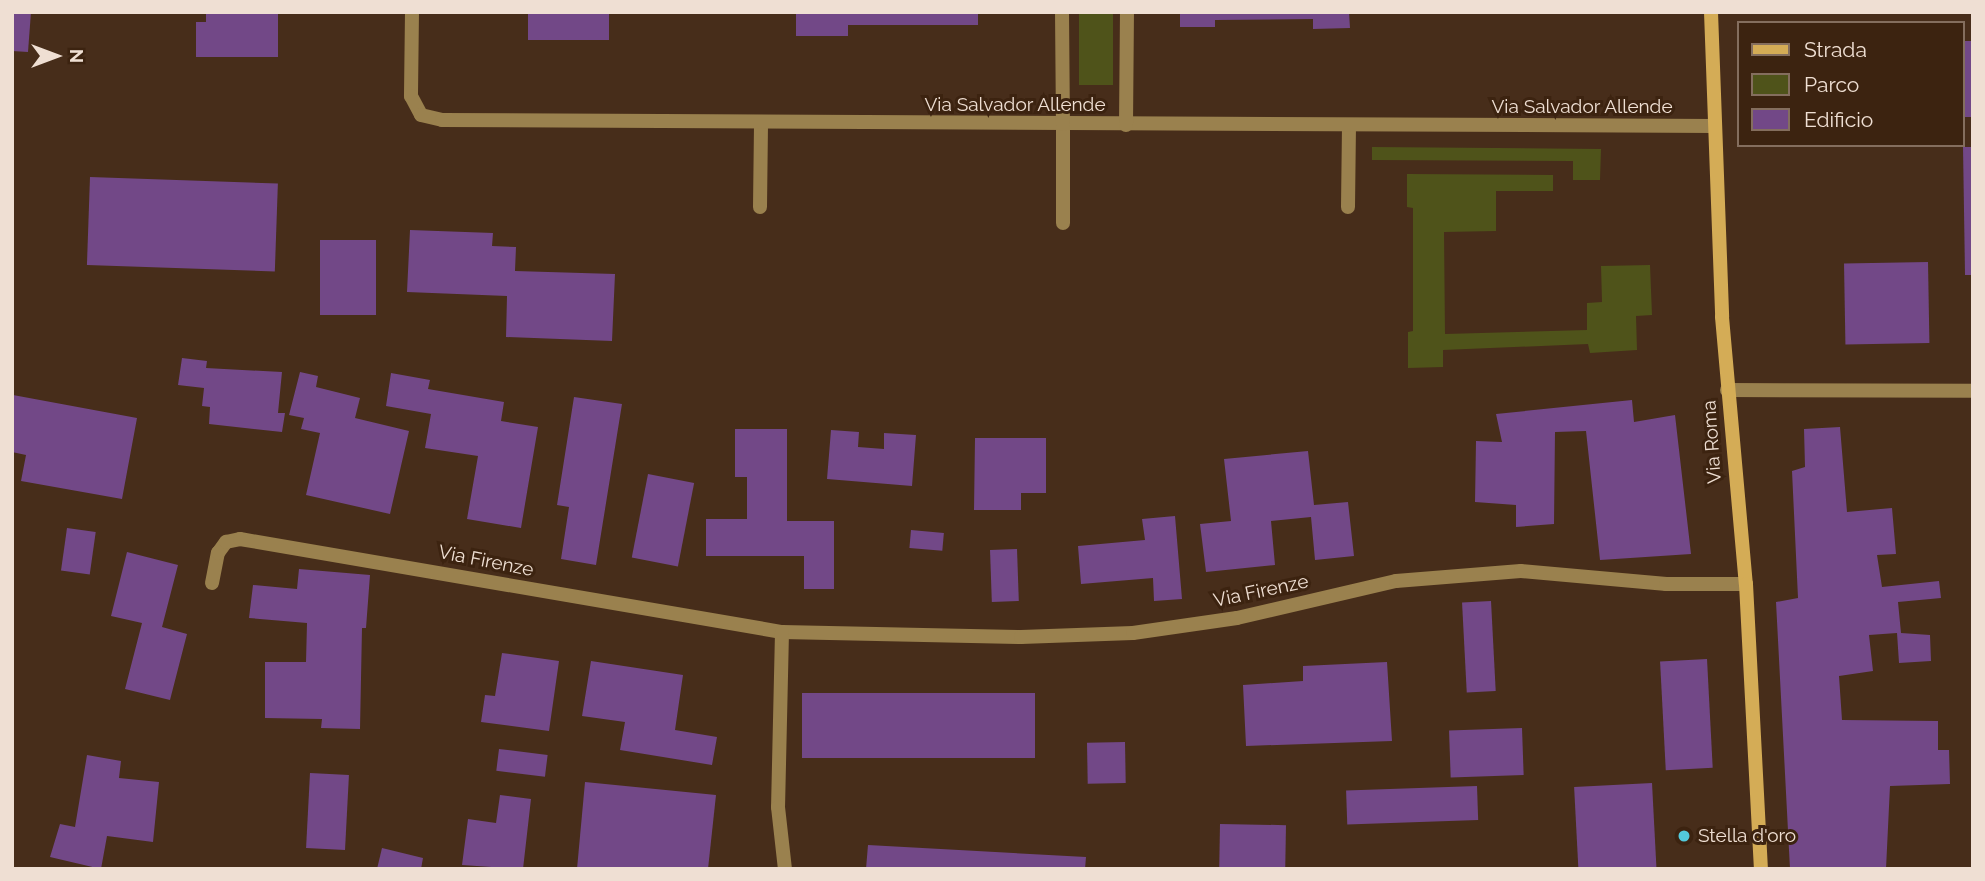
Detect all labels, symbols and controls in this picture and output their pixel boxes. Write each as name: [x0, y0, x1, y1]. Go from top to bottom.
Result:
north arrow: [21, 21, 91, 91]
legend: [1736, 21, 1964, 147]
text: Strada: [1804, 37, 1867, 62]
text: N: [66, 49, 88, 63]
text: Parco: [1804, 72, 1859, 97]
street label: Via Salvador Allende: [924, 94, 1106, 116]
street label: Via Salvador Allende: [1491, 96, 1673, 118]
text: Edificio: [1804, 107, 1873, 132]
street label: Via Roma: [1698, 400, 1726, 484]
street label: Via Firenze: [436, 541, 536, 581]
street label: Via Firenze: [1211, 570, 1311, 612]
place label: Stella d'oro: [1698, 825, 1796, 847]
marker: Stella d'oro: [1676, 828, 1692, 844]

